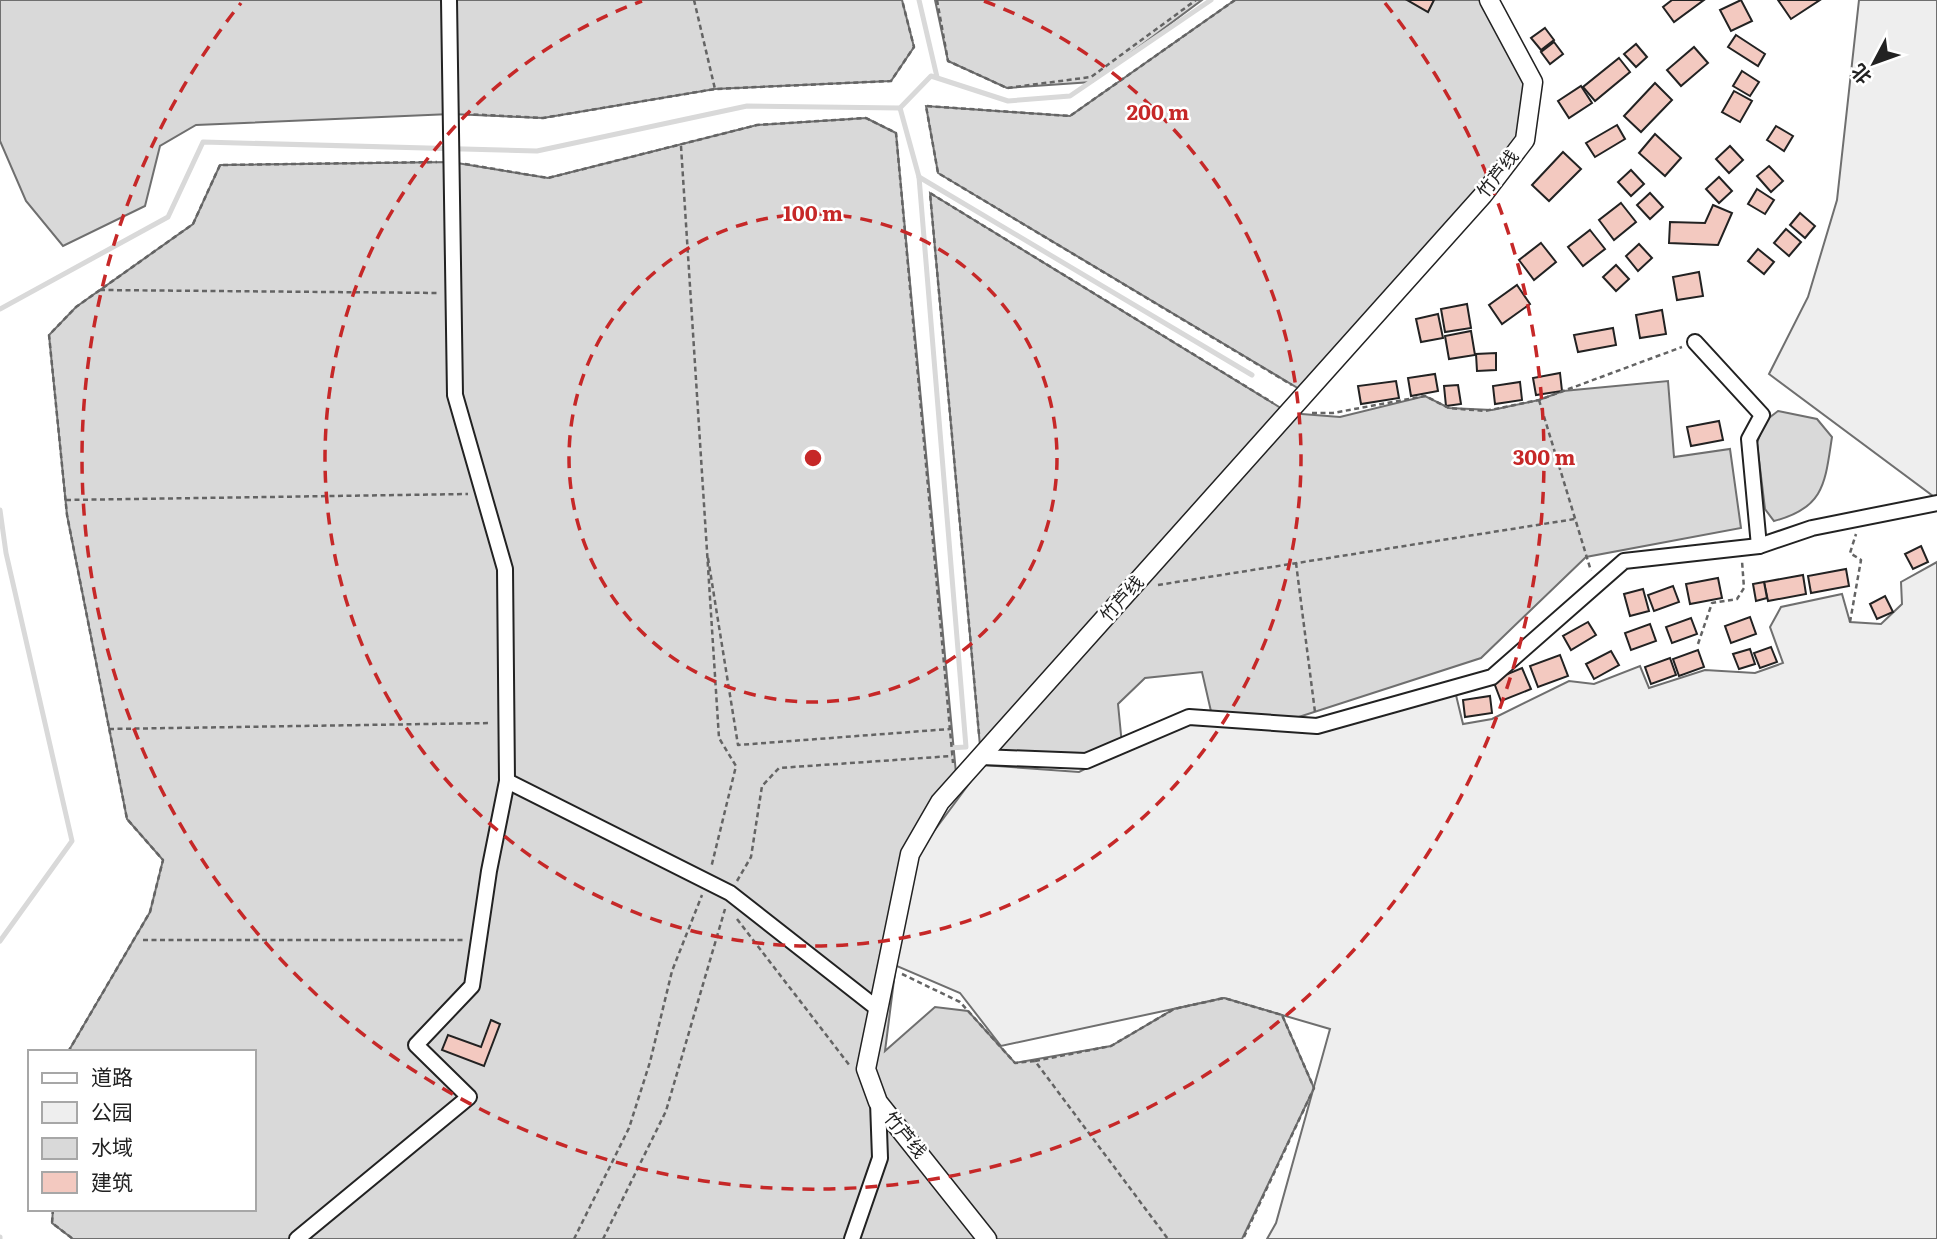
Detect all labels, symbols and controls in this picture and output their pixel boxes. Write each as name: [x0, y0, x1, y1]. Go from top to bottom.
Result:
north arrow: [1839, 28, 1909, 98]
text: 北: [1844, 58, 1877, 91]
text: 200 m: [1127, 95, 1189, 126]
street label: 竹芦线: [1470, 143, 1524, 203]
text: 100 m: [783, 196, 843, 227]
text: 300 m: [1513, 440, 1575, 471]
centre of rings: [801, 446, 825, 470]
street label: 竹芦线: [1093, 569, 1149, 627]
legend: [28, 1050, 256, 1211]
text: 道路: [91, 1060, 133, 1091]
text: 公园: [91, 1095, 133, 1126]
street label: 竹芦线: [878, 1105, 934, 1163]
text: 水域: [91, 1130, 133, 1161]
text: 建筑: [91, 1165, 133, 1196]

